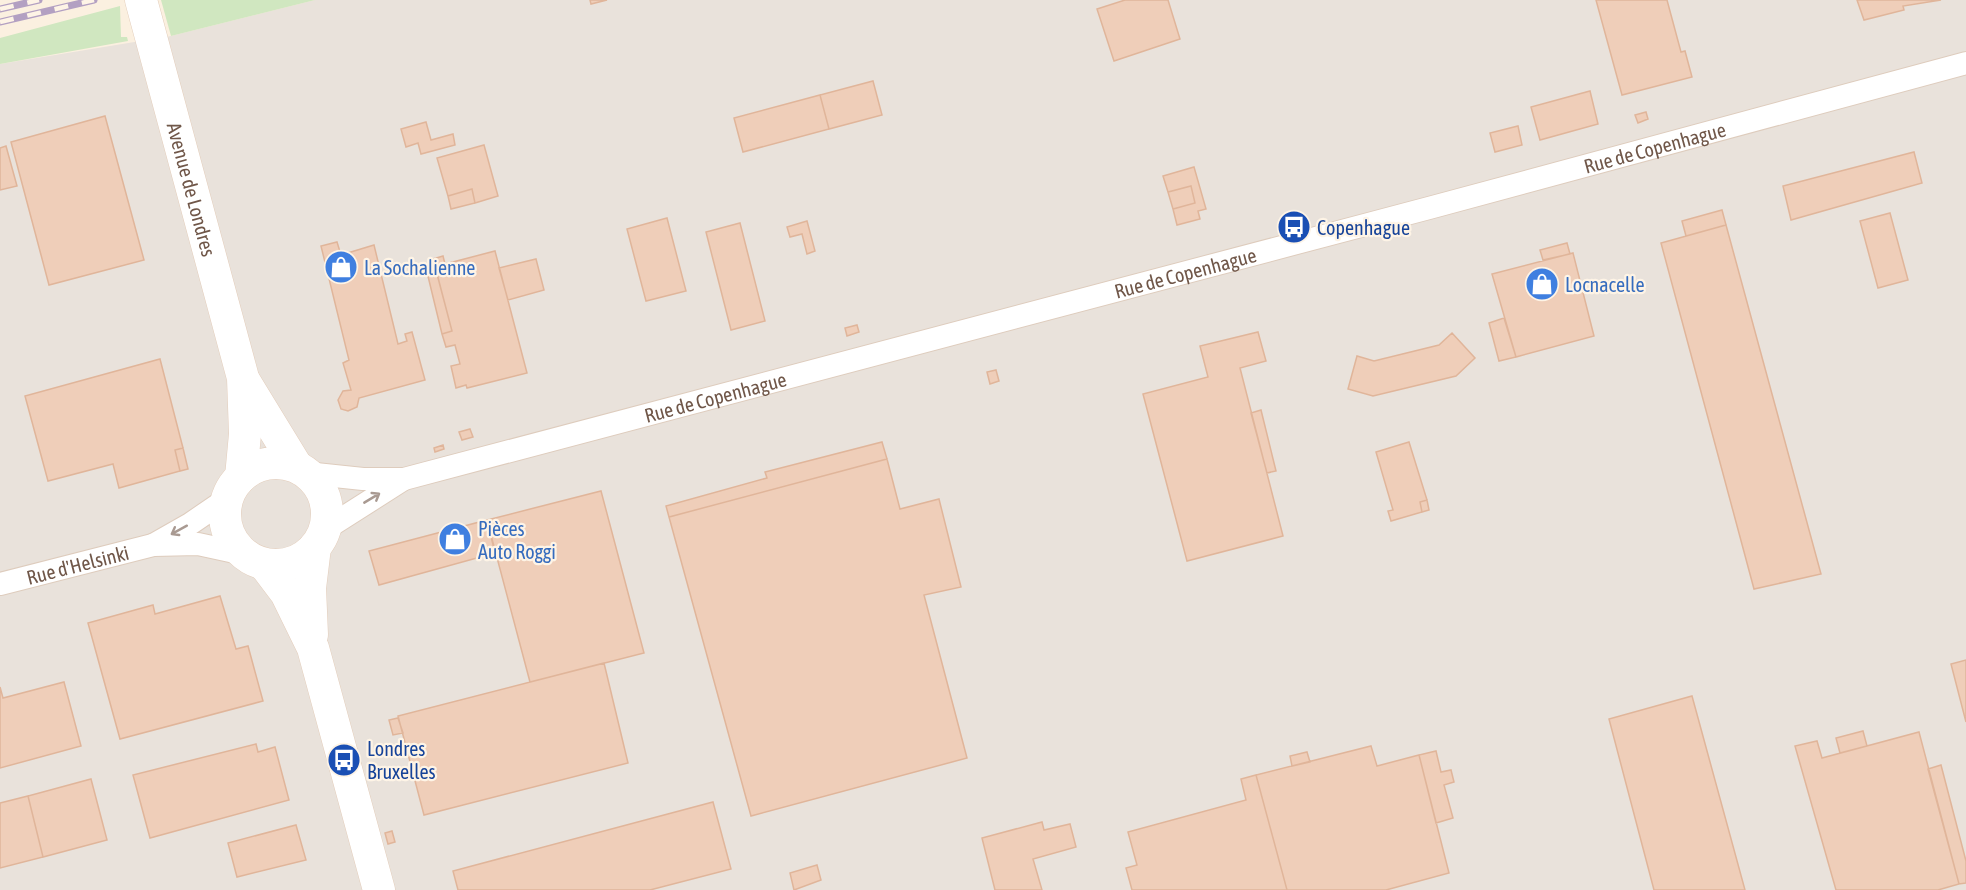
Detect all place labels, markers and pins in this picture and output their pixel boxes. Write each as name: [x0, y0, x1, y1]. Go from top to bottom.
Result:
bus stop icon: Copenhague: [1276, 209, 1312, 245]
place label: Copenhague: [1317, 216, 1410, 239]
shop icon: La Sochalienne: [323, 249, 359, 285]
place label: La Sochalienne: [364, 256, 475, 279]
shop icon: Locnacelle: [1524, 266, 1560, 302]
place label: Locnacelle: [1565, 273, 1645, 296]
place label: Pièces Auto Roggi: [478, 517, 556, 563]
shop icon: Pièces Auto Roggi: [437, 521, 473, 557]
place label: Londres Bruxelles: [367, 737, 436, 783]
bus stop icon: Londres Bruxelles: [326, 742, 362, 778]

